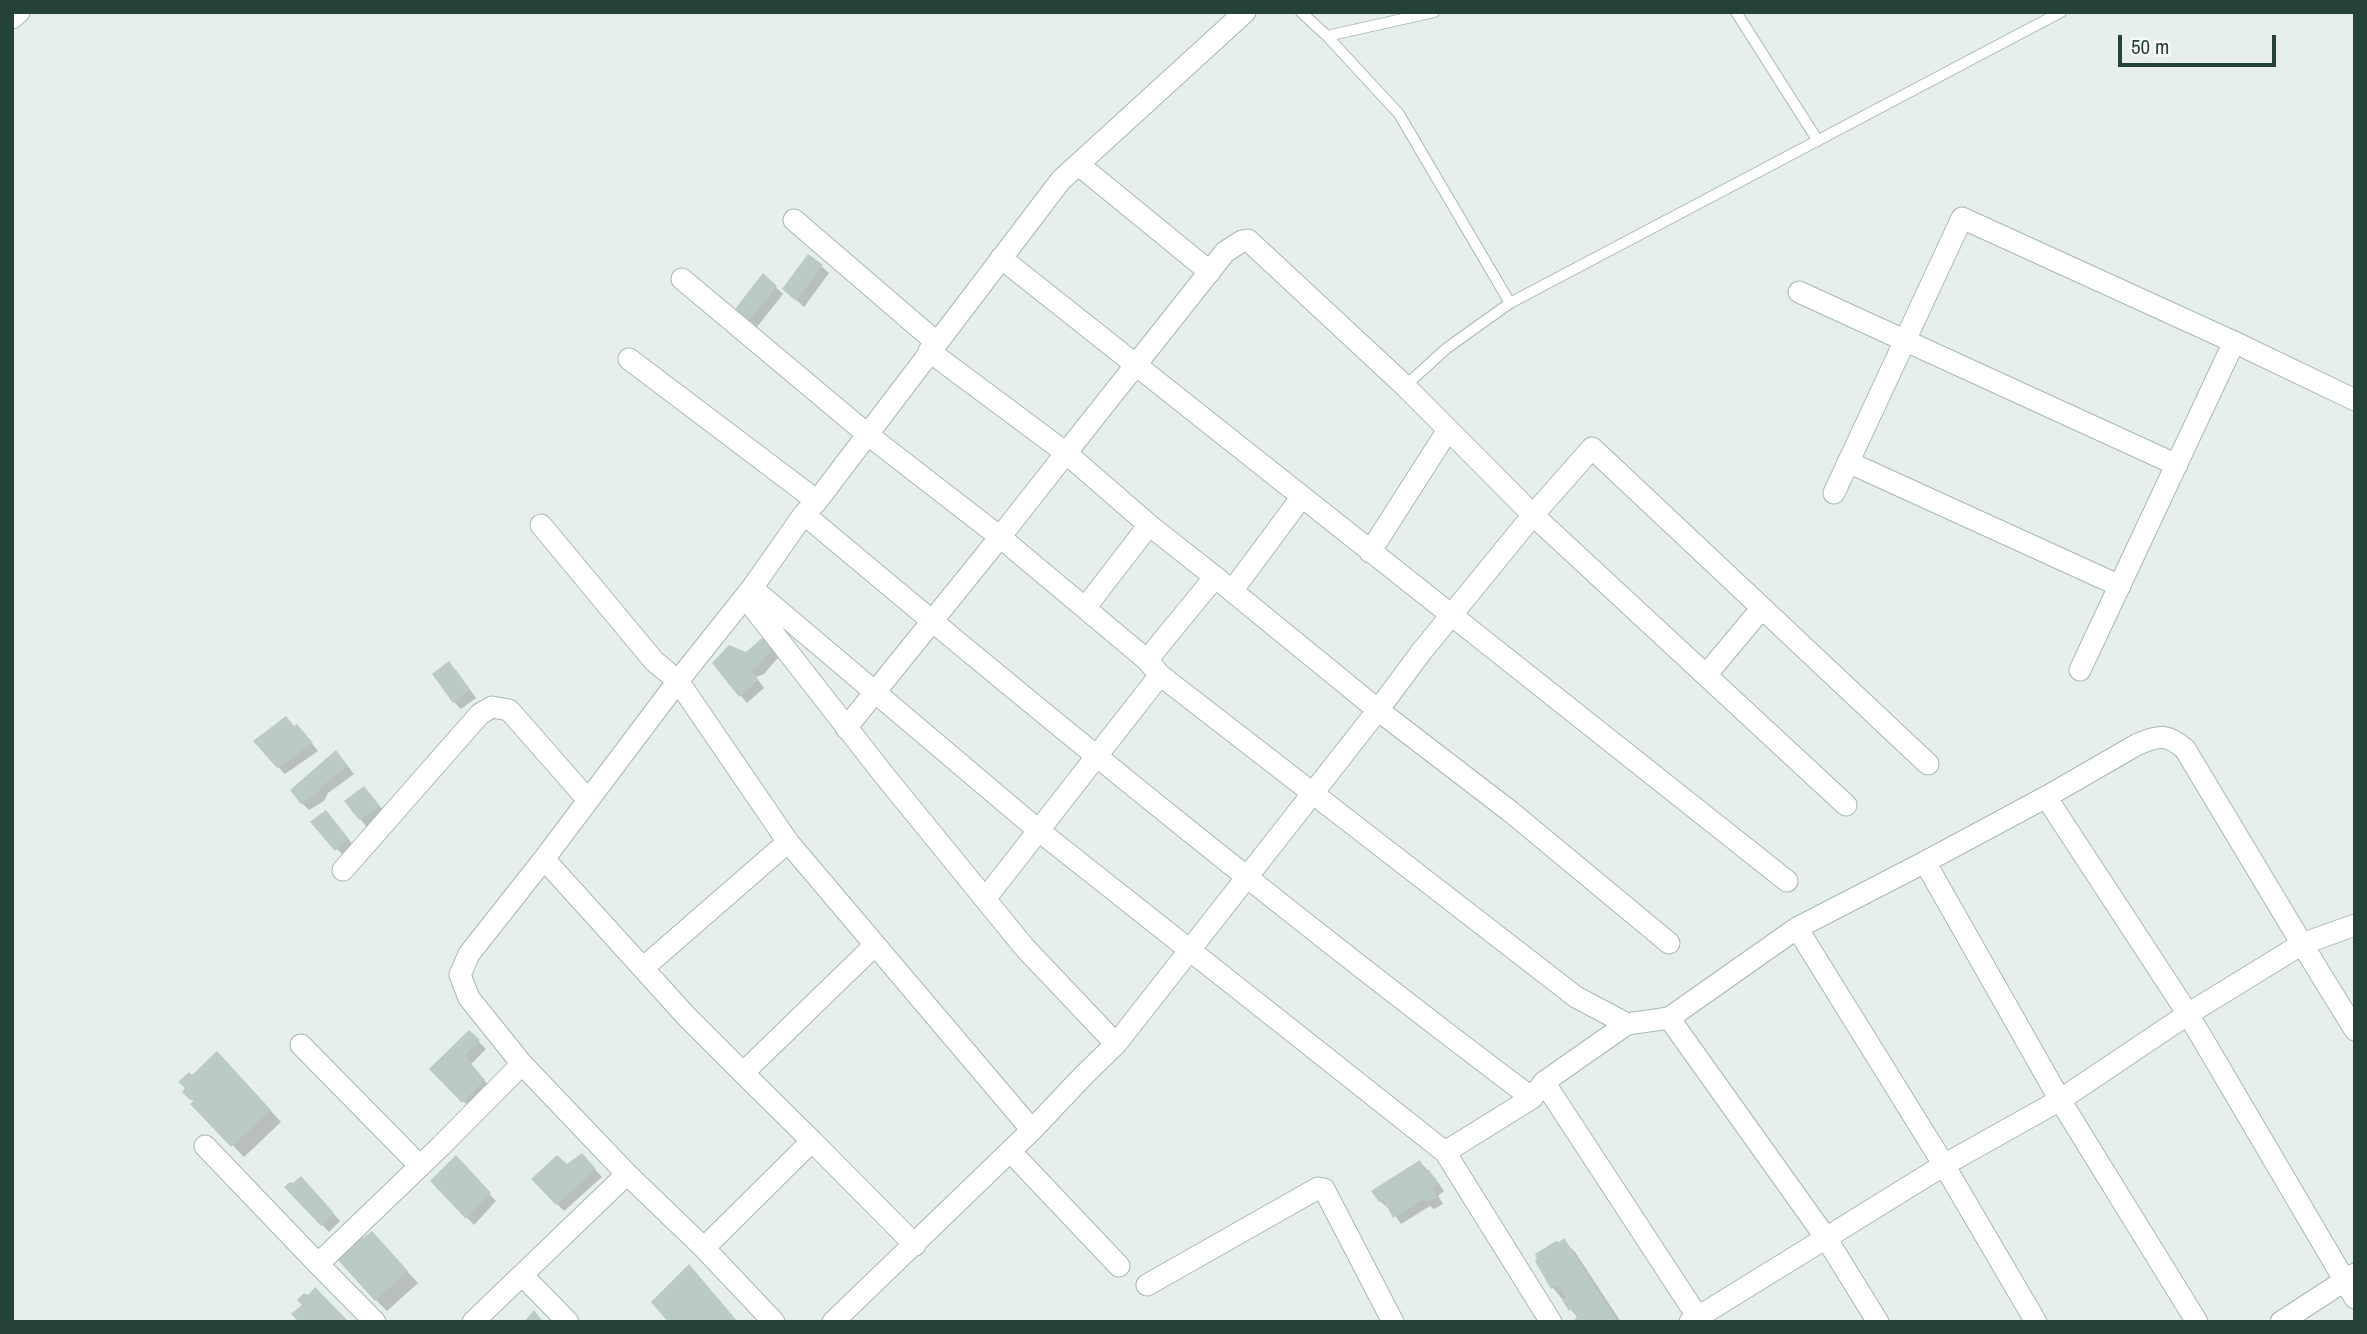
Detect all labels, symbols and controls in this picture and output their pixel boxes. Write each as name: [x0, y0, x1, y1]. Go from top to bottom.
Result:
scale bar: [2122, 21, 2280, 65]
text: 50 m: [2131, 32, 2169, 61]

